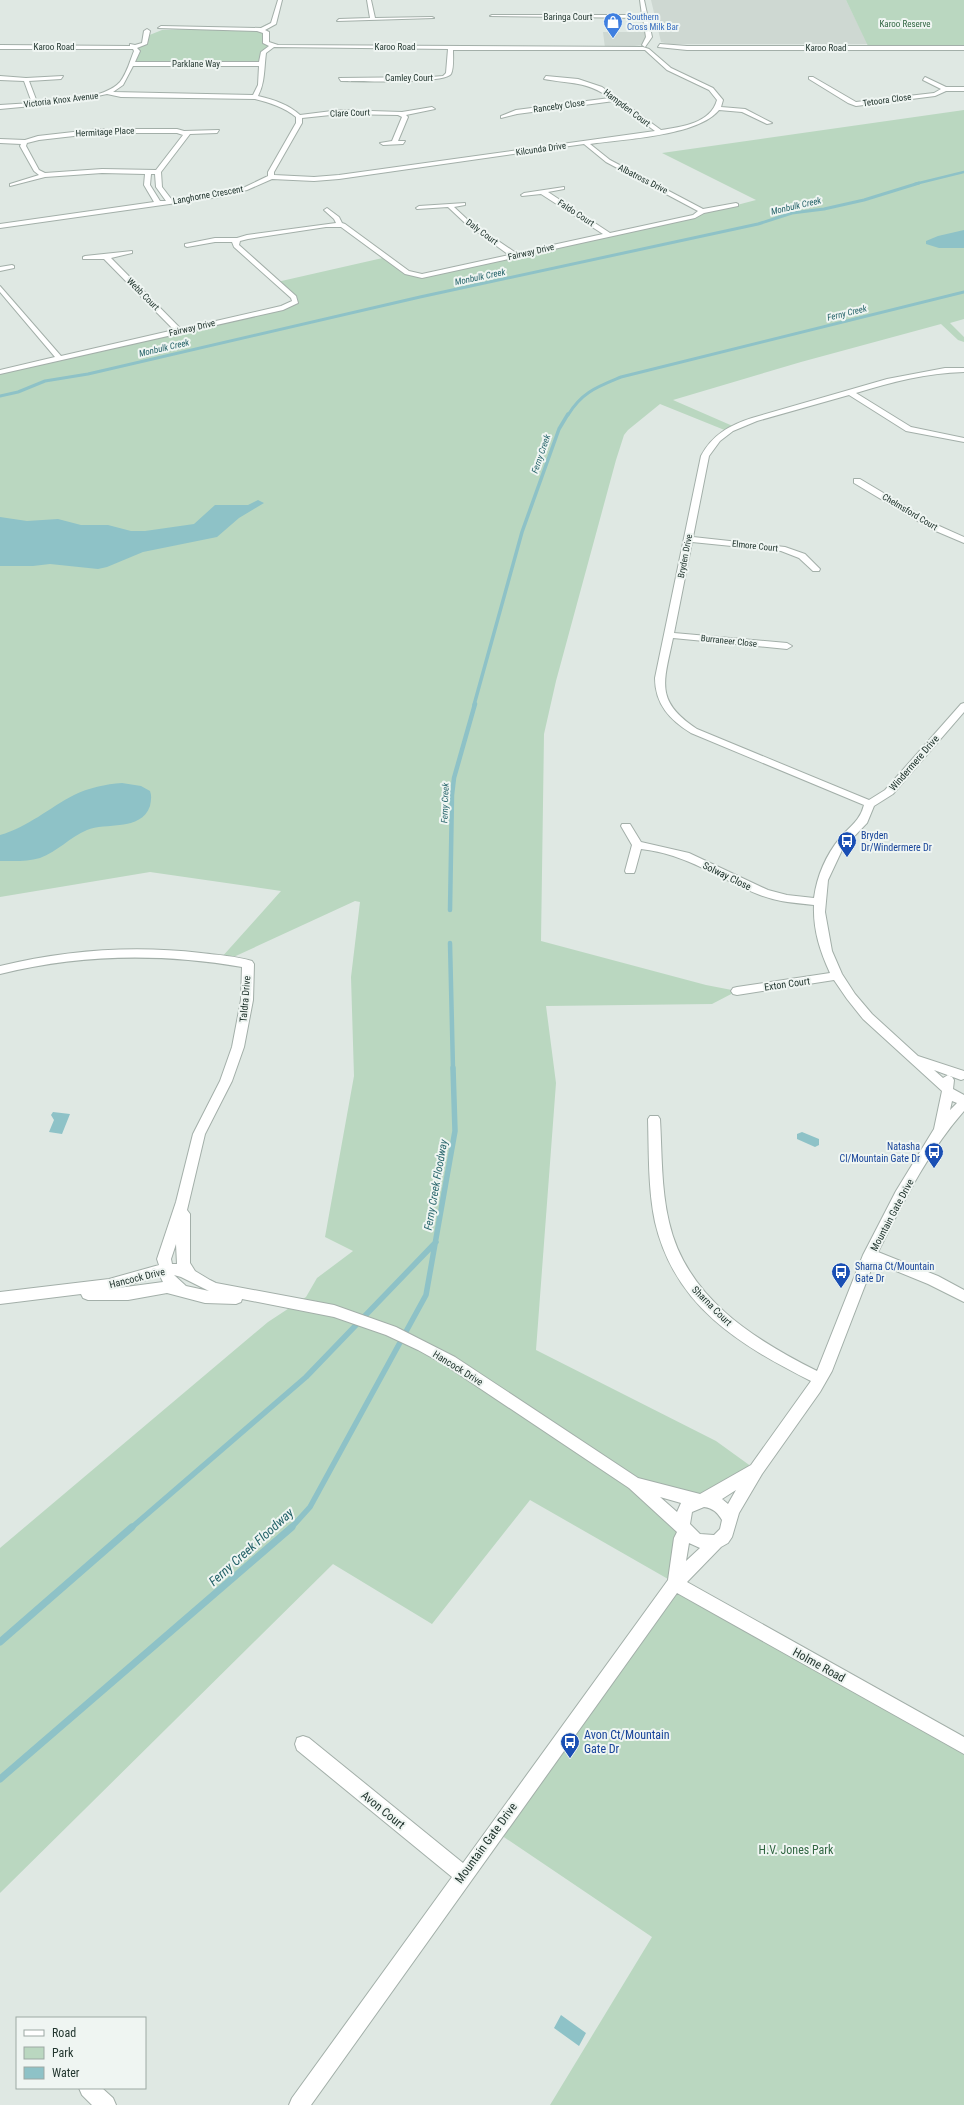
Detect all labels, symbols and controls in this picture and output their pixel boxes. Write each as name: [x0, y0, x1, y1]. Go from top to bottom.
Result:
shop icon: Southern Cross Milk Bar: [602, 11, 624, 39]
street label: Baringa Court: [544, 12, 593, 22]
place label: Southern Cross Milk Bar: [627, 12, 679, 32]
park label: Karoo Reserve: [879, 19, 931, 29]
street label: Karoo Road: [33, 42, 75, 52]
street label: Karoo Road: [374, 42, 416, 52]
street label: Karoo Road: [805, 43, 847, 53]
street label: Parklane Way: [172, 59, 220, 69]
street label: Camley Court: [385, 73, 433, 83]
street label: Hampden Court: [602, 87, 653, 129]
street label: Victoria Knox Avenue: [23, 90, 99, 110]
street label: Tetoora Close: [862, 92, 912, 108]
street label: Ranceby Close: [533, 97, 585, 115]
street label: Clare Court: [330, 107, 370, 119]
street label: Hermitage Place: [75, 125, 135, 139]
street label: Kilcunda Drive: [515, 141, 567, 157]
street label: Albatross Drive: [617, 162, 669, 196]
street label: Langhorne Crescent: [172, 184, 244, 206]
water label: Monbulk Creek: [770, 195, 823, 217]
street label: Faldo Court: [556, 198, 596, 229]
street label: Daly Court: [464, 217, 500, 247]
street label: Fairway Drive: [507, 242, 555, 262]
water label: Monbulk Creek: [454, 267, 507, 287]
street label: Webb Court: [125, 276, 161, 312]
water label: Ferny Creek: [826, 303, 869, 323]
street label: Fairway Drive: [168, 318, 216, 338]
water label: Monbulk Creek: [138, 337, 191, 359]
water label: Ferny Creek: [530, 432, 553, 475]
street label: Chelmsford Court: [881, 492, 940, 533]
street label: Bryden Drive: [676, 533, 694, 579]
street label: Elmore Court: [731, 539, 779, 553]
street label: Burraneer Close: [700, 633, 758, 649]
street label: Windermere Drive: [887, 733, 941, 793]
water label: Ferny Creek: [439, 782, 451, 823]
bus stop icon: Bryden Dr/Windermere Dr: [836, 830, 858, 858]
place label: Bryden Dr/Windermere Dr: [861, 830, 932, 853]
street label: Solway Close: [701, 860, 753, 893]
street label: Taldra Drive: [237, 975, 253, 1023]
street label: Exton Court: [763, 975, 811, 993]
water label: Ferny Creek Floodway: [422, 1138, 450, 1231]
place label: Natasha Cl/Mountain Gate Dr: [839, 1141, 920, 1164]
bus stop icon: Natasha Cl/Mountain Gate Dr: [923, 1141, 945, 1169]
street label: Mountain Gate Drive: [868, 1177, 916, 1253]
bus stop icon: Sharna Ct/Mountain Gate Dr: [830, 1261, 852, 1289]
place label: Sharna Ct/Mountain Gate Dr: [855, 1261, 934, 1284]
street label: Hancock Drive: [108, 1266, 166, 1290]
street label: Sharna Court: [690, 1284, 734, 1328]
street label: Hancock Drive: [431, 1348, 485, 1388]
water label: Ferny Creek Floodway: [206, 1505, 297, 1589]
street label: Holme Road: [790, 1645, 848, 1685]
place label: Avon Ct/Mountain Gate Dr: [584, 1728, 670, 1756]
bus stop icon: Avon Ct/Mountain Gate Dr: [559, 1731, 581, 1759]
street label: Avon Court: [358, 1788, 408, 1832]
street label: Mountain Gate Drive: [452, 1800, 520, 1886]
park label: H.V. Jones Park: [759, 1843, 834, 1857]
legend: [16, 2017, 146, 2089]
text: Road: [52, 2026, 76, 2040]
text: Park: [52, 2046, 74, 2060]
text: Water: [52, 2066, 80, 2080]

